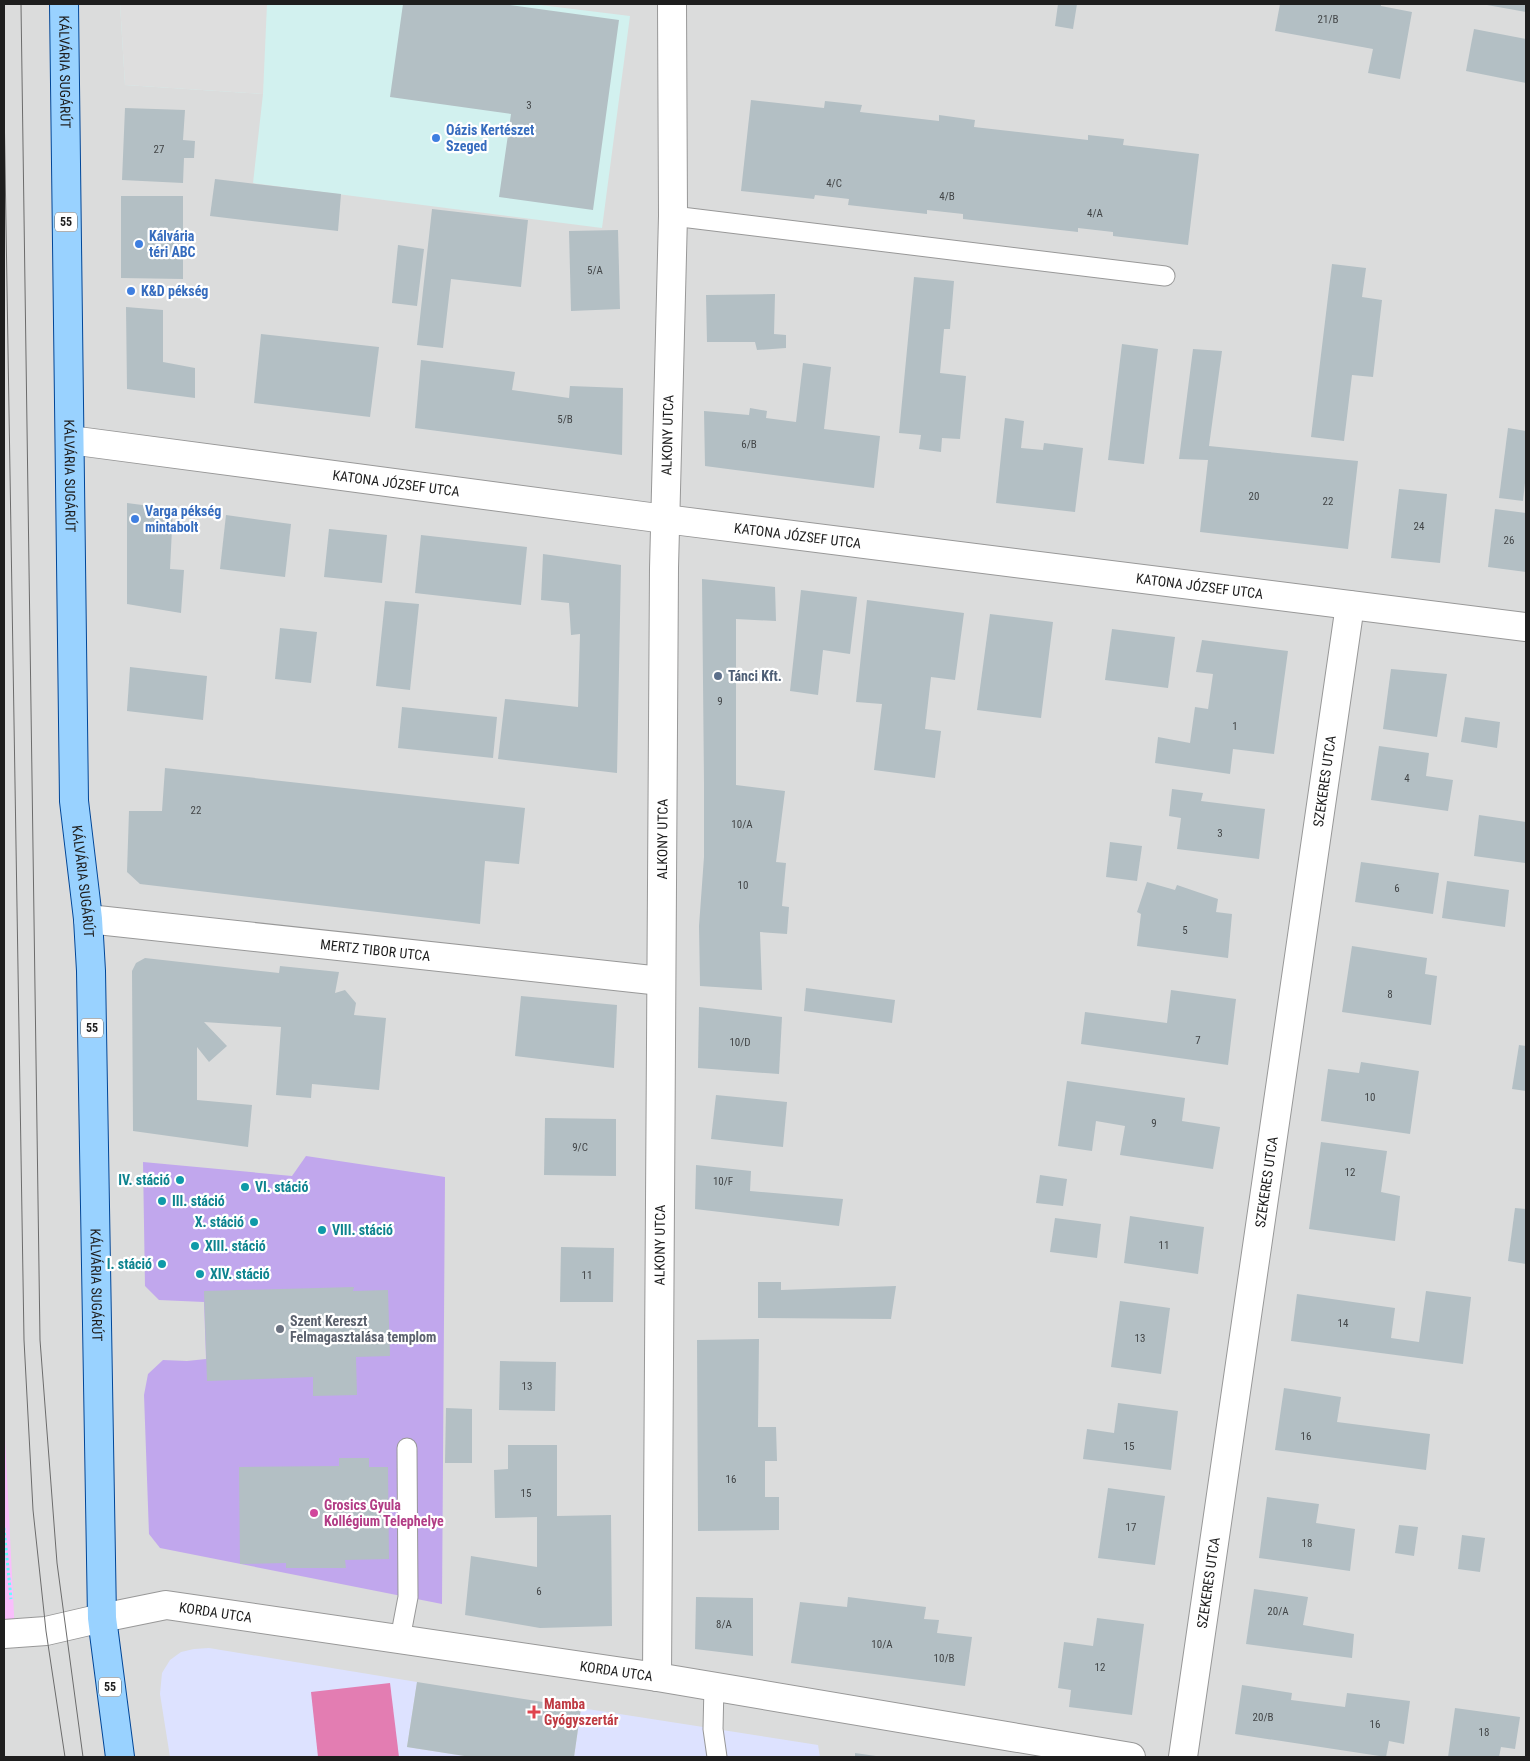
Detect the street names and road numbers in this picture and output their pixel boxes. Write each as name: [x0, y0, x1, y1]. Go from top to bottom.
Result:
street label: KÁLVÁRIA SUGÁRÚT: [56, 15, 74, 129]
road number: 55: [55, 212, 77, 232]
street label: ALKONY UTCA: [658, 395, 676, 476]
street label: KÁLVÁRIA SUGÁRÚT: [61, 419, 80, 533]
street label: KATONA JÓZSEF UTCA: [332, 467, 461, 500]
street label: KATONA JÓZSEF UTCA: [733, 520, 862, 552]
street label: KATONA JÓZSEF UTCA: [1135, 570, 1264, 602]
street label: SZEKERES UTCA: [1310, 734, 1339, 828]
street label: ALKONY UTCA: [654, 799, 671, 879]
street label: KÁLVÁRIA SUGÁRÚT: [69, 824, 98, 938]
street label: MERTZ TIBOR UTCA: [320, 936, 431, 964]
road number: 55: [81, 1018, 103, 1038]
street label: SZEKERES UTCA: [1252, 1135, 1281, 1229]
street label: ALKONY UTCA: [651, 1205, 668, 1285]
street label: KÁLVÁRIA SUGÁRÚT: [87, 1228, 106, 1342]
street label: SZEKERES UTCA: [1194, 1536, 1223, 1630]
street label: KORDA UTCA: [178, 1599, 253, 1626]
street label: KORDA UTCA: [579, 1658, 654, 1684]
road number: 55: [99, 1678, 121, 1696]

